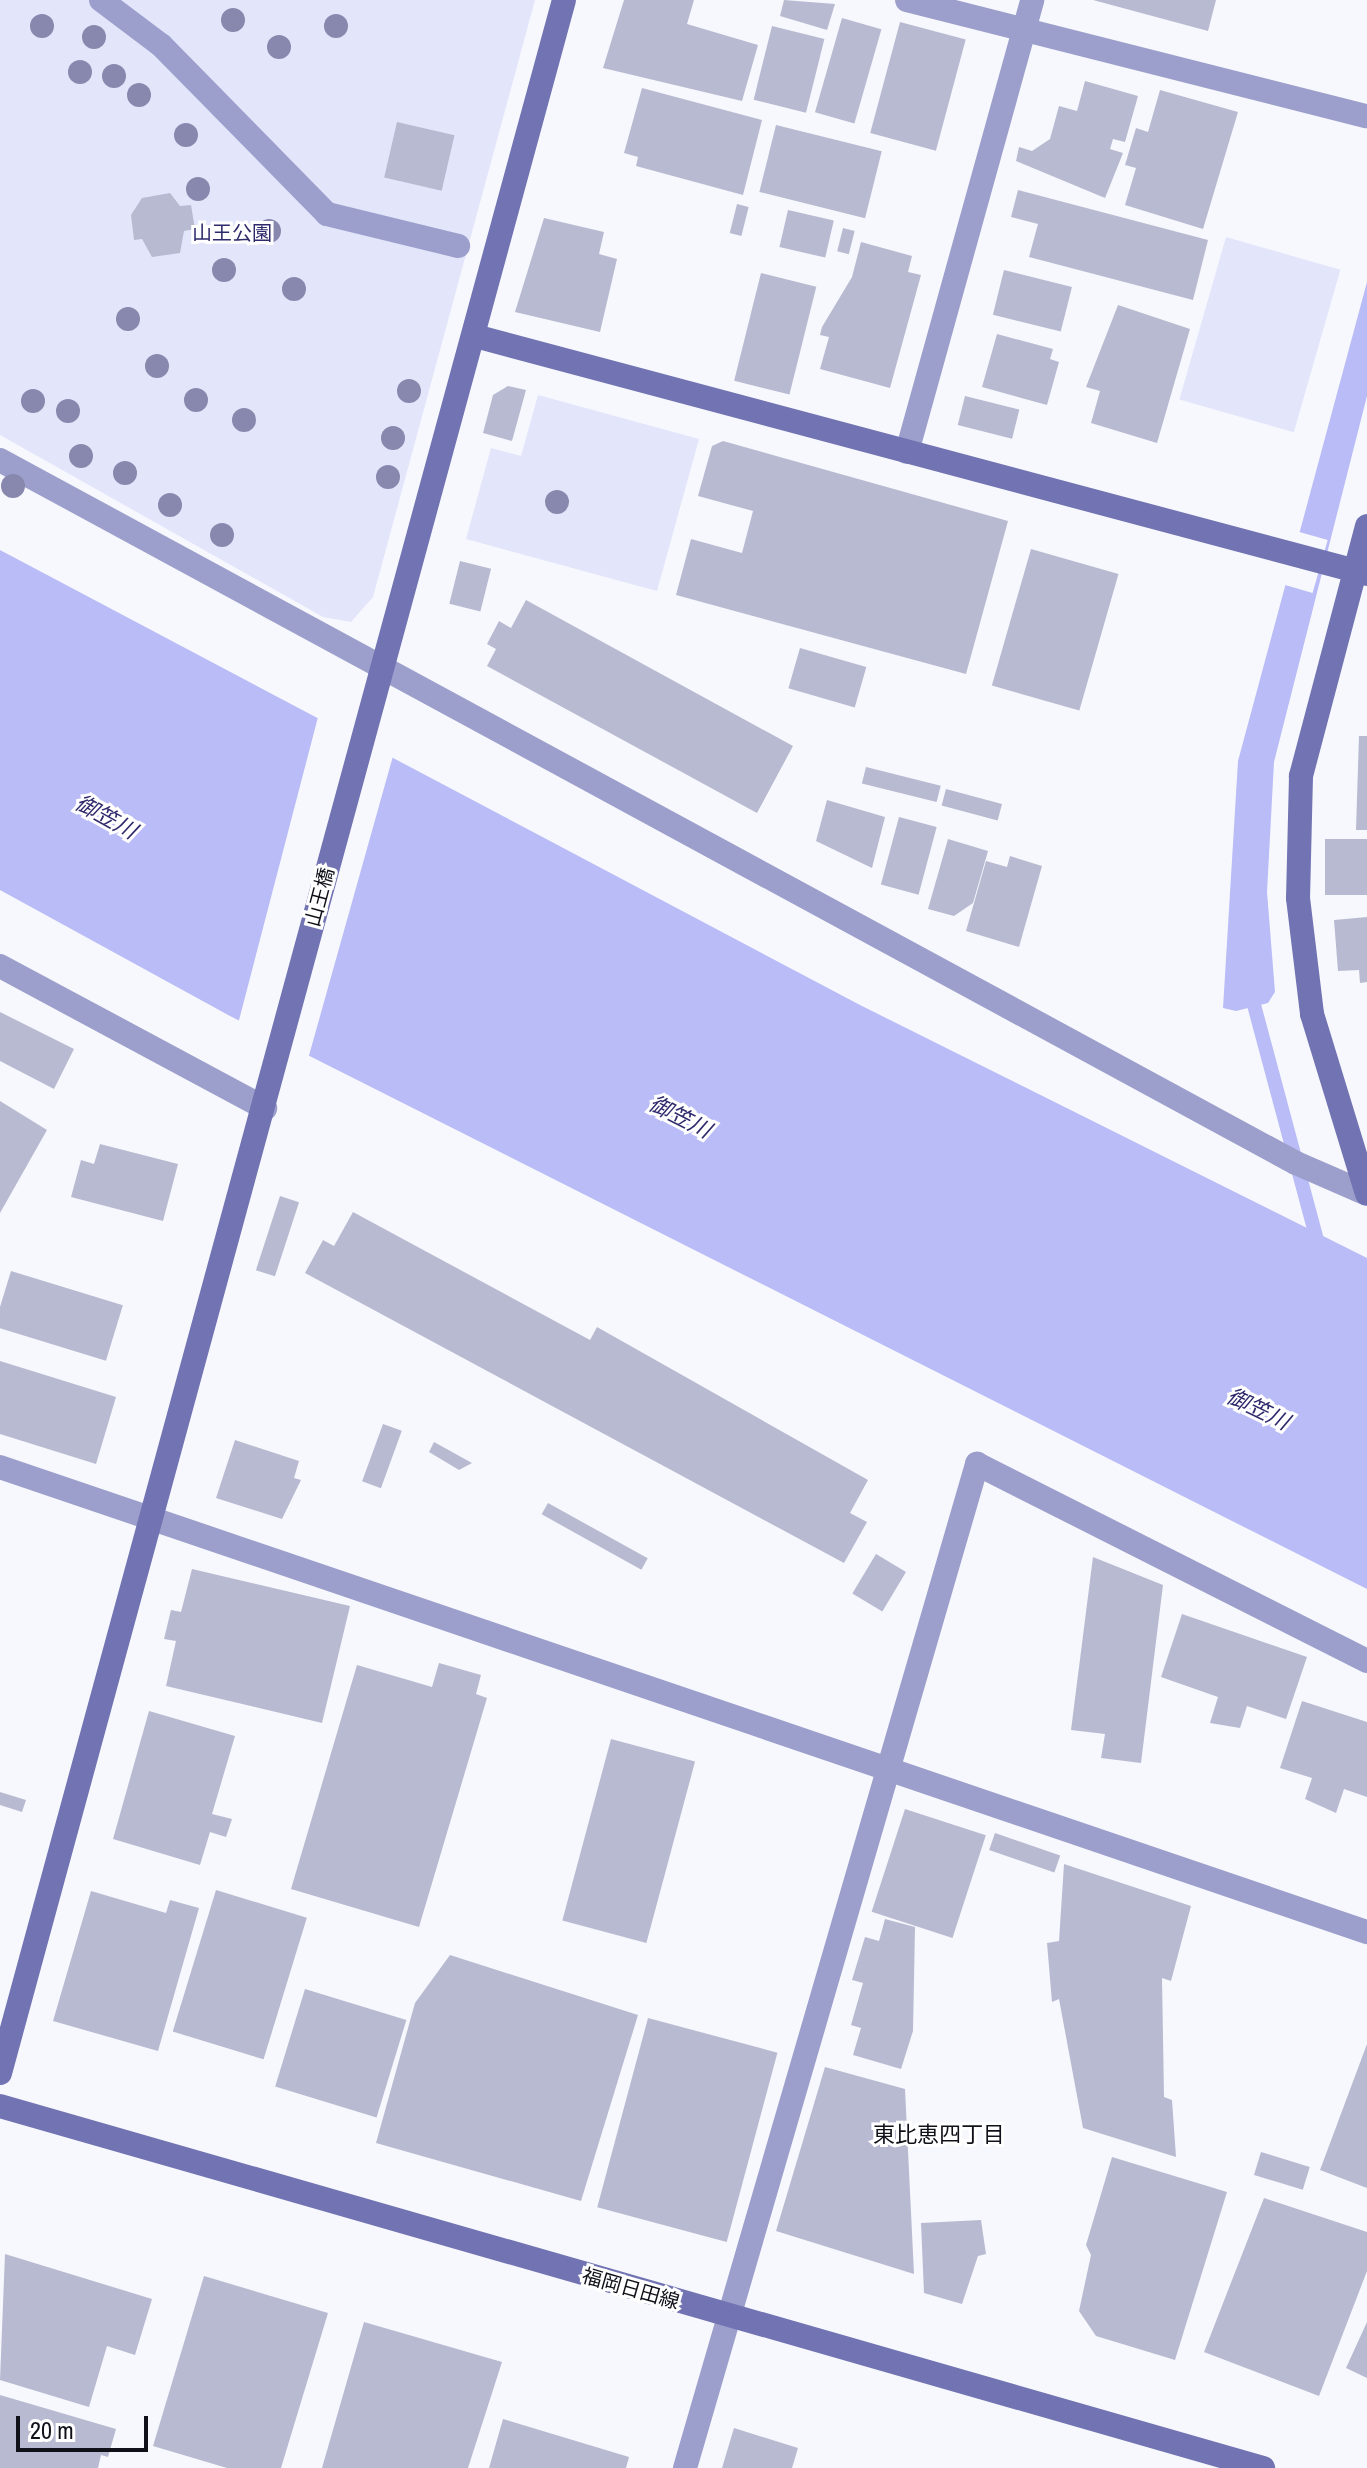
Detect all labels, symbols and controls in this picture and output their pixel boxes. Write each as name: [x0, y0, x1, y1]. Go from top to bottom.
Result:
park label: 山王公園: [192, 220, 272, 244]
water label: 御笠川: [71, 789, 141, 845]
street label: 山王橋: [300, 865, 338, 929]
water label: 御笠川: [645, 1090, 715, 1144]
water label: 御笠川: [1223, 1383, 1293, 1435]
district label: 東比恵四丁目: [873, 2122, 1005, 2148]
street label: 福岡日田線: [580, 2263, 682, 2313]
scale bar: [20, 2400, 152, 2450]
text: 20 m: [30, 2414, 74, 2446]

